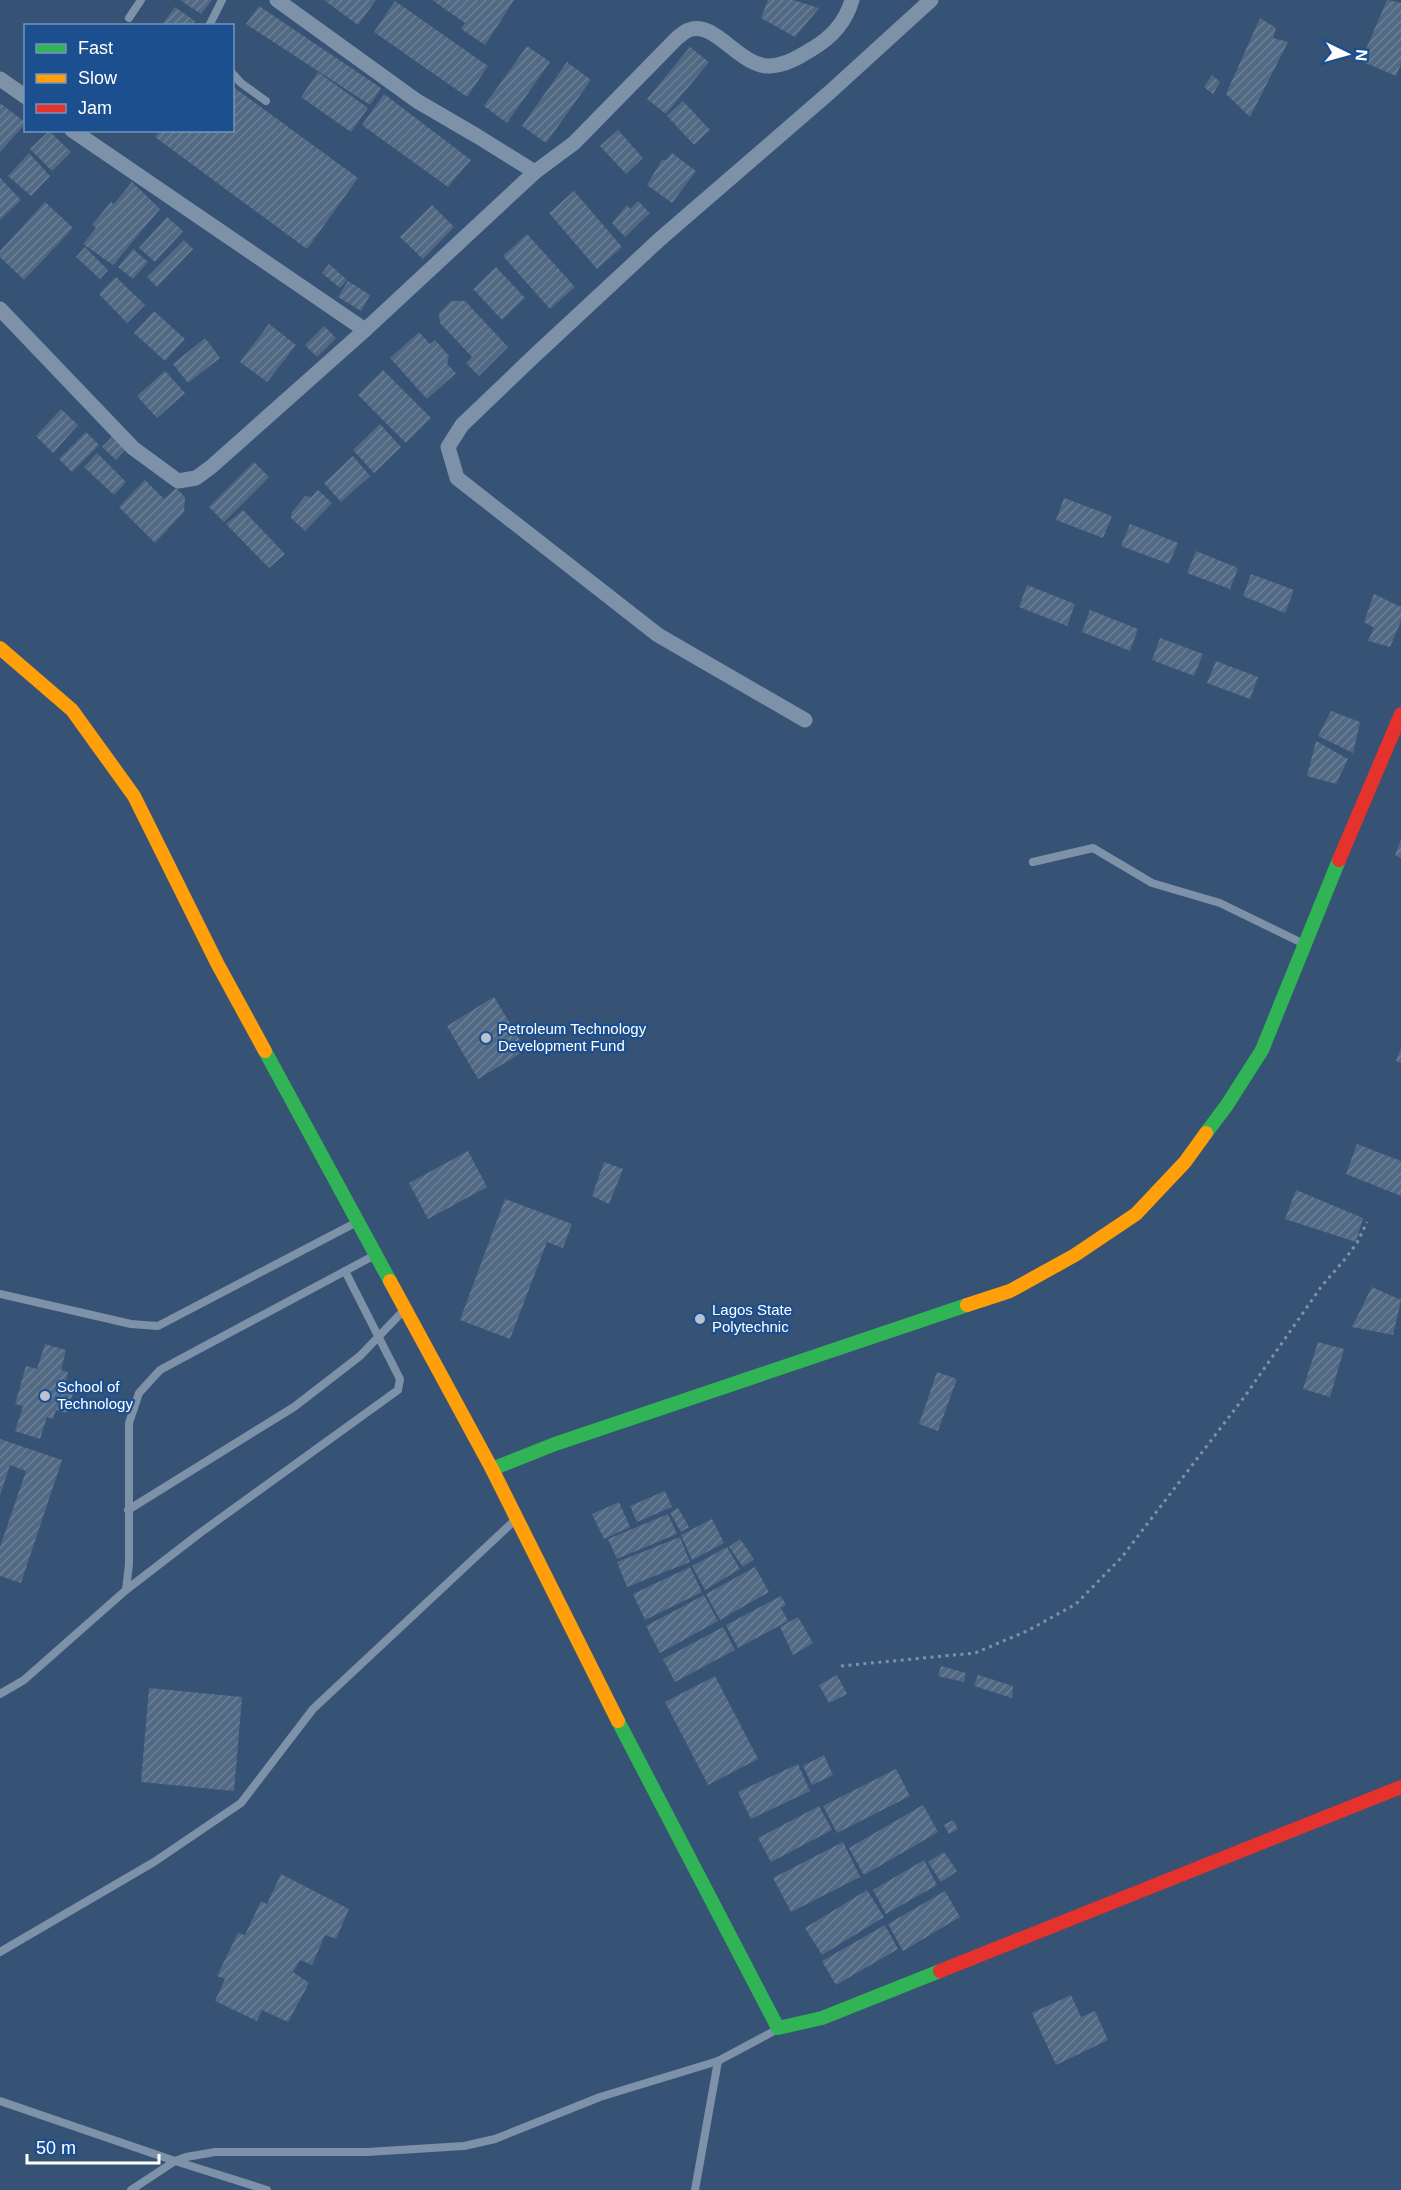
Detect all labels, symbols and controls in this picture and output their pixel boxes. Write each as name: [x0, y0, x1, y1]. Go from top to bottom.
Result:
legend: [24, 24, 234, 132]
north arrow: [1317, 24, 1377, 84]
text: Fast: [78, 38, 113, 58]
text: N: [1352, 49, 1370, 62]
text: Slow: [78, 68, 118, 88]
text: Jam: [78, 98, 112, 118]
place label: Petroleum Technology Development Fund: [498, 1020, 647, 1054]
marker: Petroleum Technology Development Fund: [479, 1031, 493, 1045]
place label: Lagos State Polytechnic: [712, 1301, 792, 1335]
marker: Lagos State Polytechnic: [693, 1312, 707, 1326]
place label: School of Technology: [57, 1378, 133, 1412]
marker: School of Technology: [38, 1389, 52, 1403]
scale bar: [27, 2127, 159, 2165]
text: 50 m: [36, 2138, 76, 2158]

